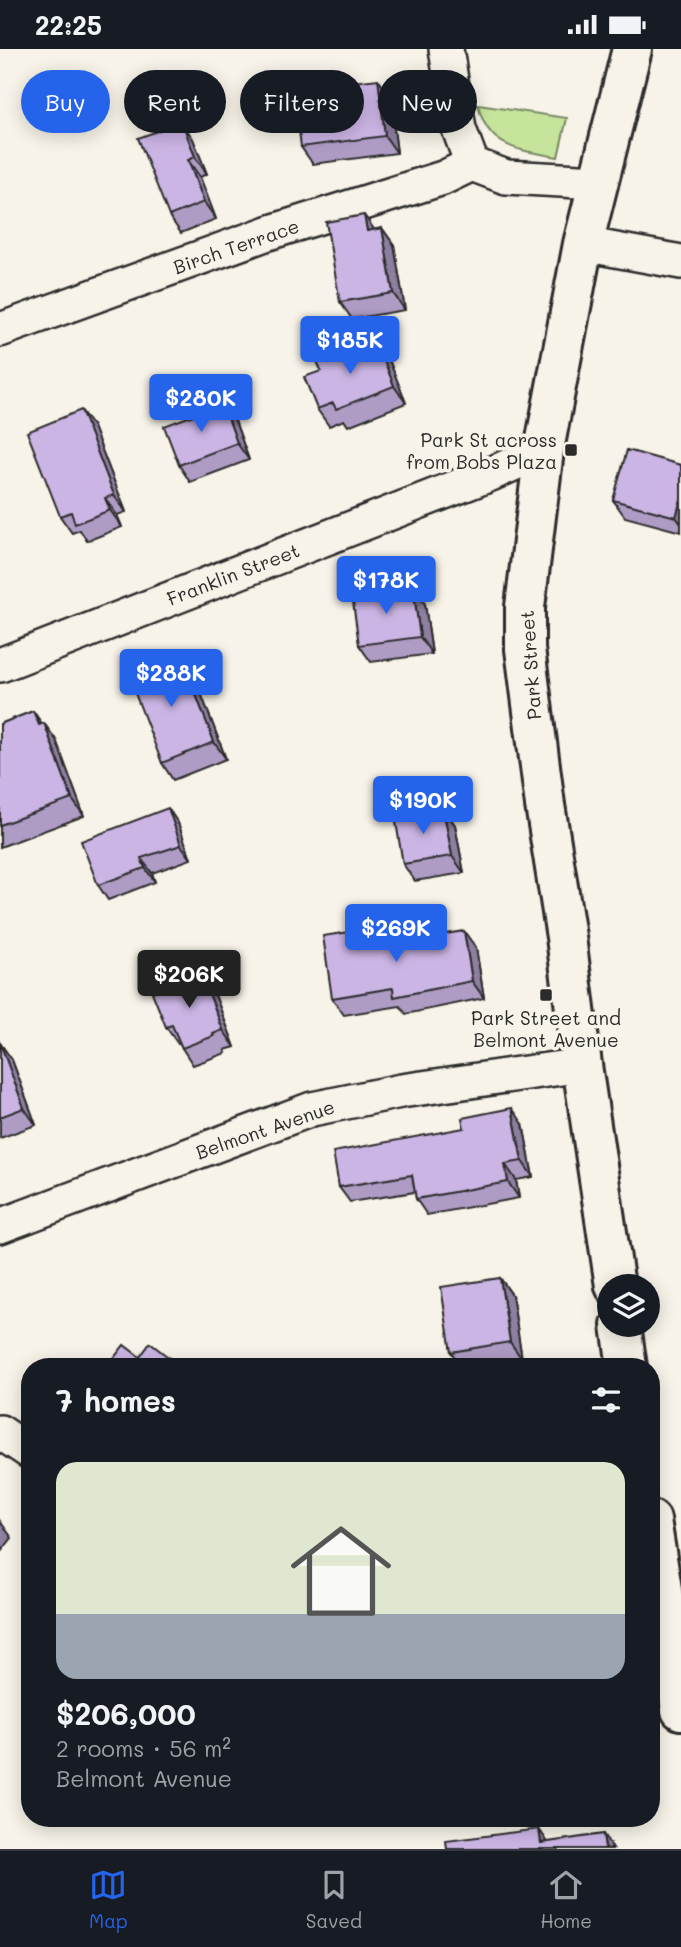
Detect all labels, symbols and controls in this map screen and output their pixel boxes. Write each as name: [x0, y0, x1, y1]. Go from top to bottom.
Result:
text: 22:25: [35, 8, 102, 42]
chip: Buy: [21, 70, 110, 133]
chip: Rent: [124, 70, 226, 133]
chip: Filters: [240, 70, 364, 133]
chip: New: [378, 70, 477, 133]
street label: Birch Terrace: [170, 213, 302, 279]
pin: $185K: [301, 317, 399, 376]
text: $185K: [316, 324, 384, 354]
pin: $280K: [152, 375, 250, 434]
text: $280K: [165, 382, 237, 412]
place label: Park St across from Bobs Plaza: [406, 427, 557, 474]
marker: Park St across from Bobs Plaza: [563, 442, 579, 458]
street label: Franklin Street: [163, 537, 303, 611]
pin: $178K: [337, 557, 435, 616]
text: $178K: [353, 564, 419, 594]
street label: Park Street: [514, 609, 546, 721]
pin: $288K: [122, 649, 220, 709]
text: $288K: [136, 657, 206, 687]
pin: $190K: [374, 777, 472, 836]
text: $190K: [389, 784, 457, 814]
pin: $269K: [347, 905, 445, 964]
text: $269K: [361, 912, 431, 942]
pin: $206K: [140, 951, 238, 1010]
text: $206K: [154, 958, 224, 988]
marker: Park Street and Belmont Avenue: [538, 987, 554, 1003]
place label: Park Street and Belmont Avenue: [471, 1005, 621, 1052]
street label: Belmont Avenue: [192, 1094, 338, 1164]
map controls: [597, 1274, 660, 1337]
button: layers: [597, 1274, 660, 1337]
text: 7 homes: [56, 1380, 176, 1420]
icon: filters: [587, 1381, 625, 1419]
icon: home: [278, 1508, 404, 1634]
text: $206,000: [56, 1693, 196, 1733]
text: 2 rooms · 56 m²: [56, 1733, 231, 1763]
text: Belmont Avenue: [56, 1763, 232, 1793]
tab: Map: [89, 1866, 128, 1933]
tab: Saved: [306, 1866, 362, 1933]
tab: Home: [540, 1866, 592, 1933]

